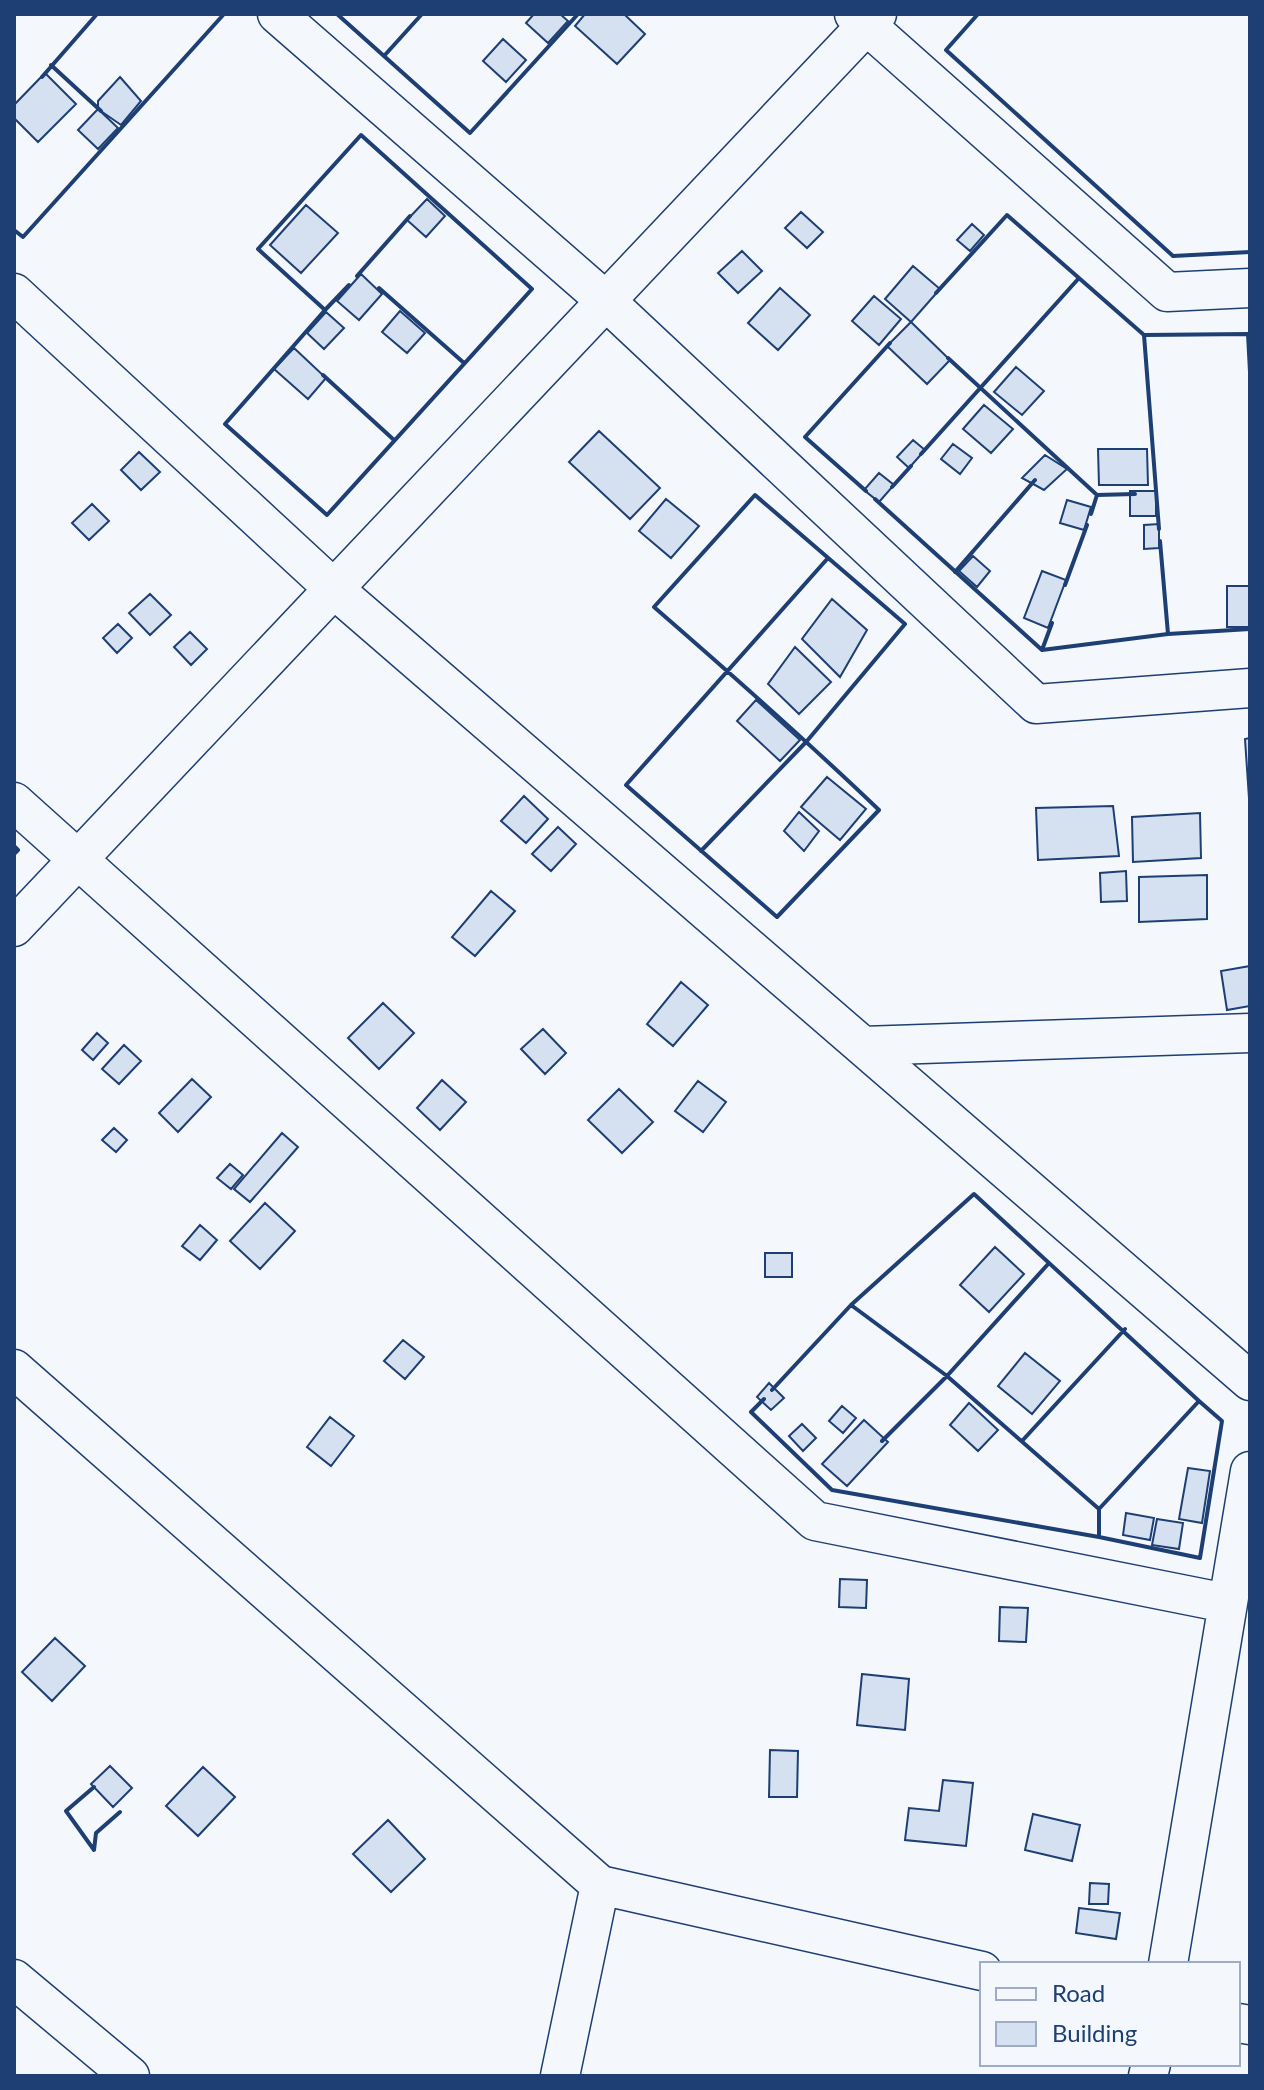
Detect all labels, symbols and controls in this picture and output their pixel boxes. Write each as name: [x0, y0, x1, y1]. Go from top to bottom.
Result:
legend: [980, 1962, 1240, 2066]
text: Road: [1052, 1978, 1105, 2007]
text: Building: [1052, 2018, 1137, 2047]

